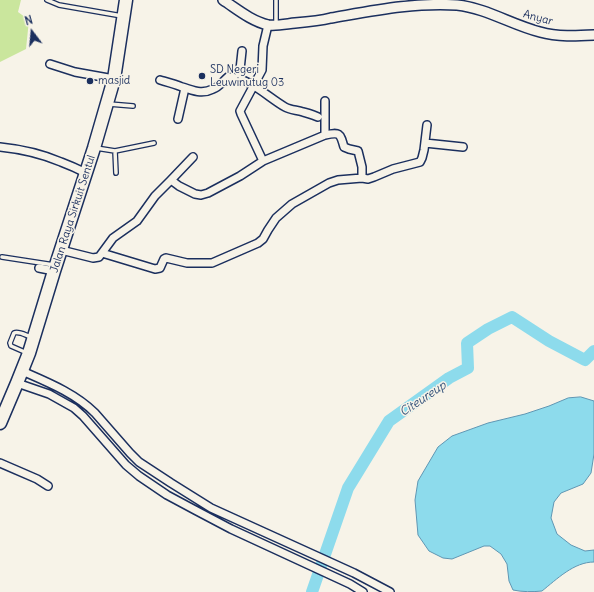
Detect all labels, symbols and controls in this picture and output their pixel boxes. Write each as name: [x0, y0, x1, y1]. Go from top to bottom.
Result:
street label: Anyar: [522, 8, 554, 28]
north arrow: [12, 12, 52, 52]
text: N: [23, 13, 34, 28]
place label: SD Negeri Leuwinutug 03: [210, 63, 284, 89]
marker: SD Negeri Leuwinutug 03: [197, 71, 207, 81]
place label: masjid: [98, 74, 130, 88]
marker: masjid: [85, 76, 95, 86]
street label: Jalan Raya Sirkuit Sentul: [48, 154, 98, 274]
water label: Citeureup: [397, 378, 449, 420]

